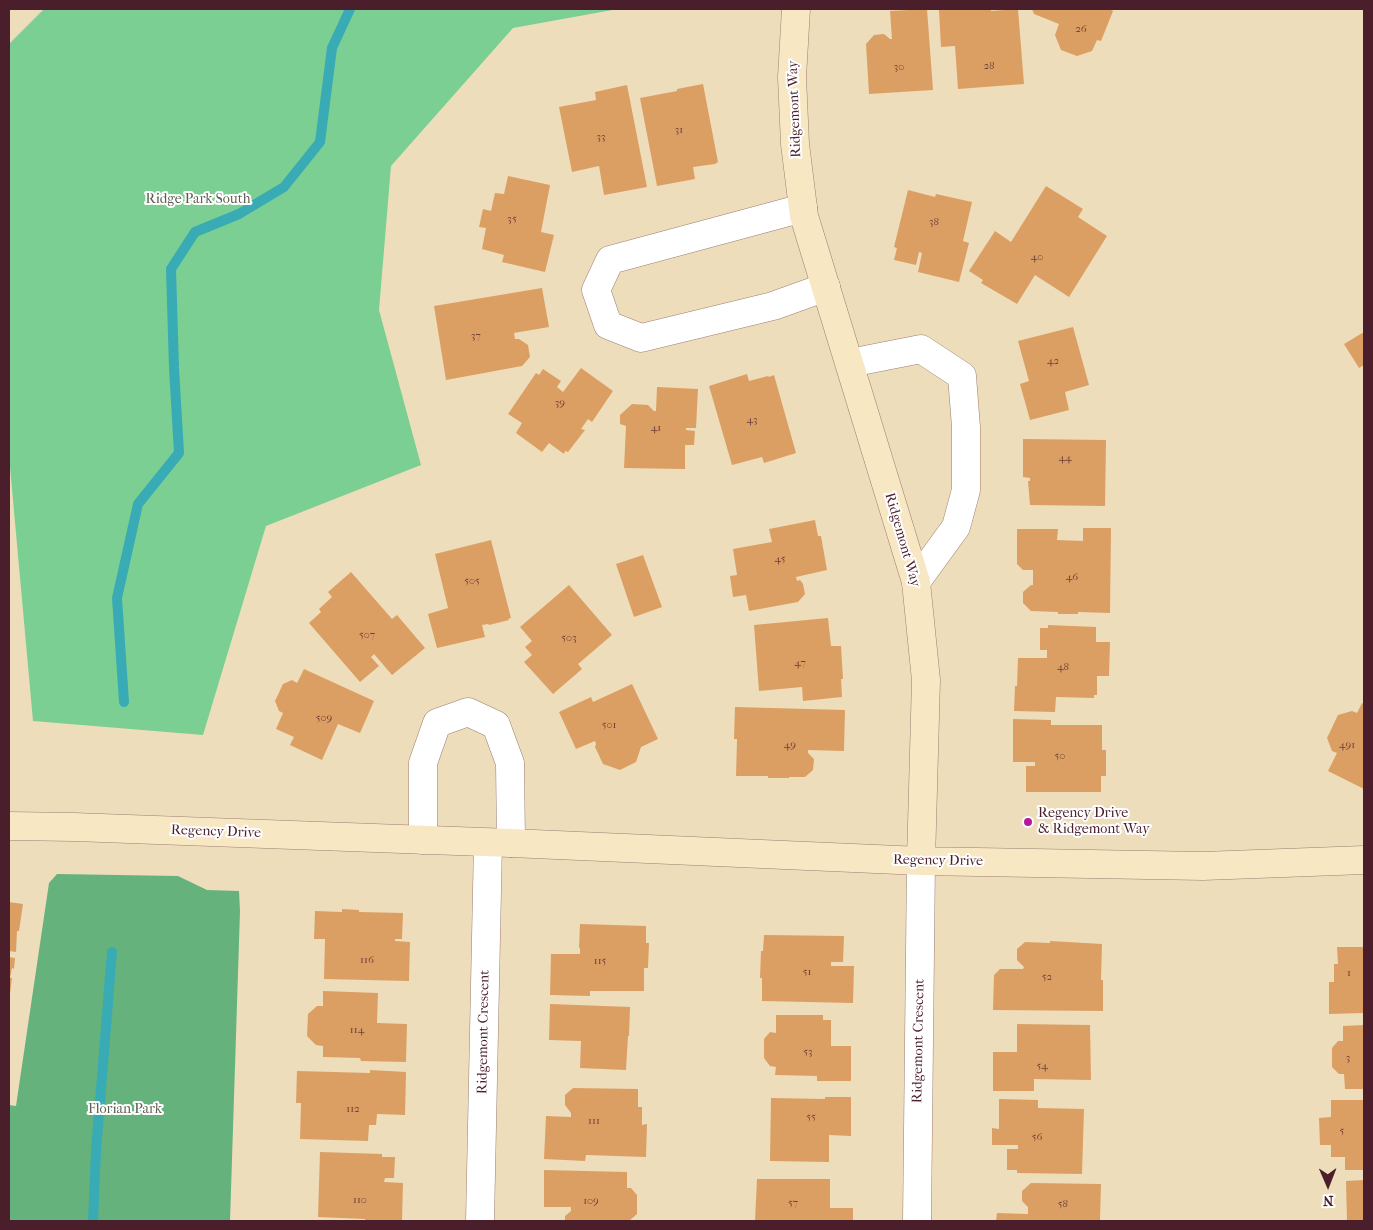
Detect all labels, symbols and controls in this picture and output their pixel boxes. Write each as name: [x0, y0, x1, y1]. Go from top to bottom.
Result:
house number: 26: [1075, 22, 1087, 36]
house number: 28: [983, 59, 995, 73]
street label: Ridgemont Way: [785, 60, 805, 158]
house number: 30: [894, 60, 904, 74]
house number: 31: [675, 123, 683, 137]
house number: 33: [596, 130, 606, 144]
park label: Ridge Park South: [146, 192, 250, 208]
house number: 35: [507, 212, 517, 226]
house number: 38: [929, 215, 939, 229]
house number: 40: [1031, 250, 1043, 264]
house number: 37: [471, 329, 481, 343]
house number: 42: [1047, 354, 1059, 368]
house number: 39: [555, 396, 565, 410]
house number: 43: [746, 413, 758, 427]
house number: 41: [651, 421, 661, 435]
house number: 44: [1058, 451, 1072, 465]
street label: Ridgemont Way: [881, 491, 923, 589]
house number: 45: [775, 552, 785, 566]
house number: 46: [1066, 570, 1078, 584]
house number: 505: [464, 574, 480, 588]
house number: 507: [359, 628, 375, 642]
house number: 503: [561, 631, 577, 645]
house number: 47: [794, 656, 806, 670]
house number: 48: [1057, 660, 1069, 674]
house number: 509: [316, 711, 332, 725]
house number: 501: [602, 718, 616, 732]
house number: 49: [784, 738, 796, 752]
house number: 491: [1339, 738, 1355, 752]
house number: 50: [1055, 749, 1065, 763]
place label: Regency Drive & Ridgemont Way: [1038, 806, 1150, 839]
marker: Regency Drive & Ridgemont Way: [1022, 816, 1034, 828]
street label: Regency Drive: [171, 822, 261, 842]
street label: Regency Drive: [893, 852, 983, 870]
house number: 116: [360, 953, 374, 967]
house number: 115: [594, 954, 606, 968]
house number: 51: [803, 965, 811, 979]
house number: 1: [1347, 966, 1351, 980]
street label: Ridgemont Crescent: [475, 970, 493, 1094]
house number: 52: [1042, 970, 1052, 984]
street label: Ridgemont Crescent: [910, 979, 928, 1103]
house number: 114: [350, 1023, 364, 1037]
house number: 53: [803, 1045, 813, 1059]
house number: 3: [1346, 1051, 1350, 1065]
house number: 54: [1036, 1059, 1048, 1073]
park label: Florian Park: [88, 1102, 162, 1118]
house number: 112: [346, 1102, 360, 1116]
house number: 55: [806, 1110, 816, 1124]
house number: 111: [588, 1114, 600, 1128]
house number: 5: [1340, 1124, 1344, 1138]
house number: 56: [1032, 1130, 1042, 1144]
north arrow: [1303, 1160, 1353, 1210]
text: N: [1323, 1192, 1334, 1209]
house number: 110: [353, 1193, 367, 1207]
house number: 109: [583, 1194, 599, 1208]
house number: 57: [788, 1196, 798, 1210]
house number: 58: [1058, 1197, 1068, 1211]

